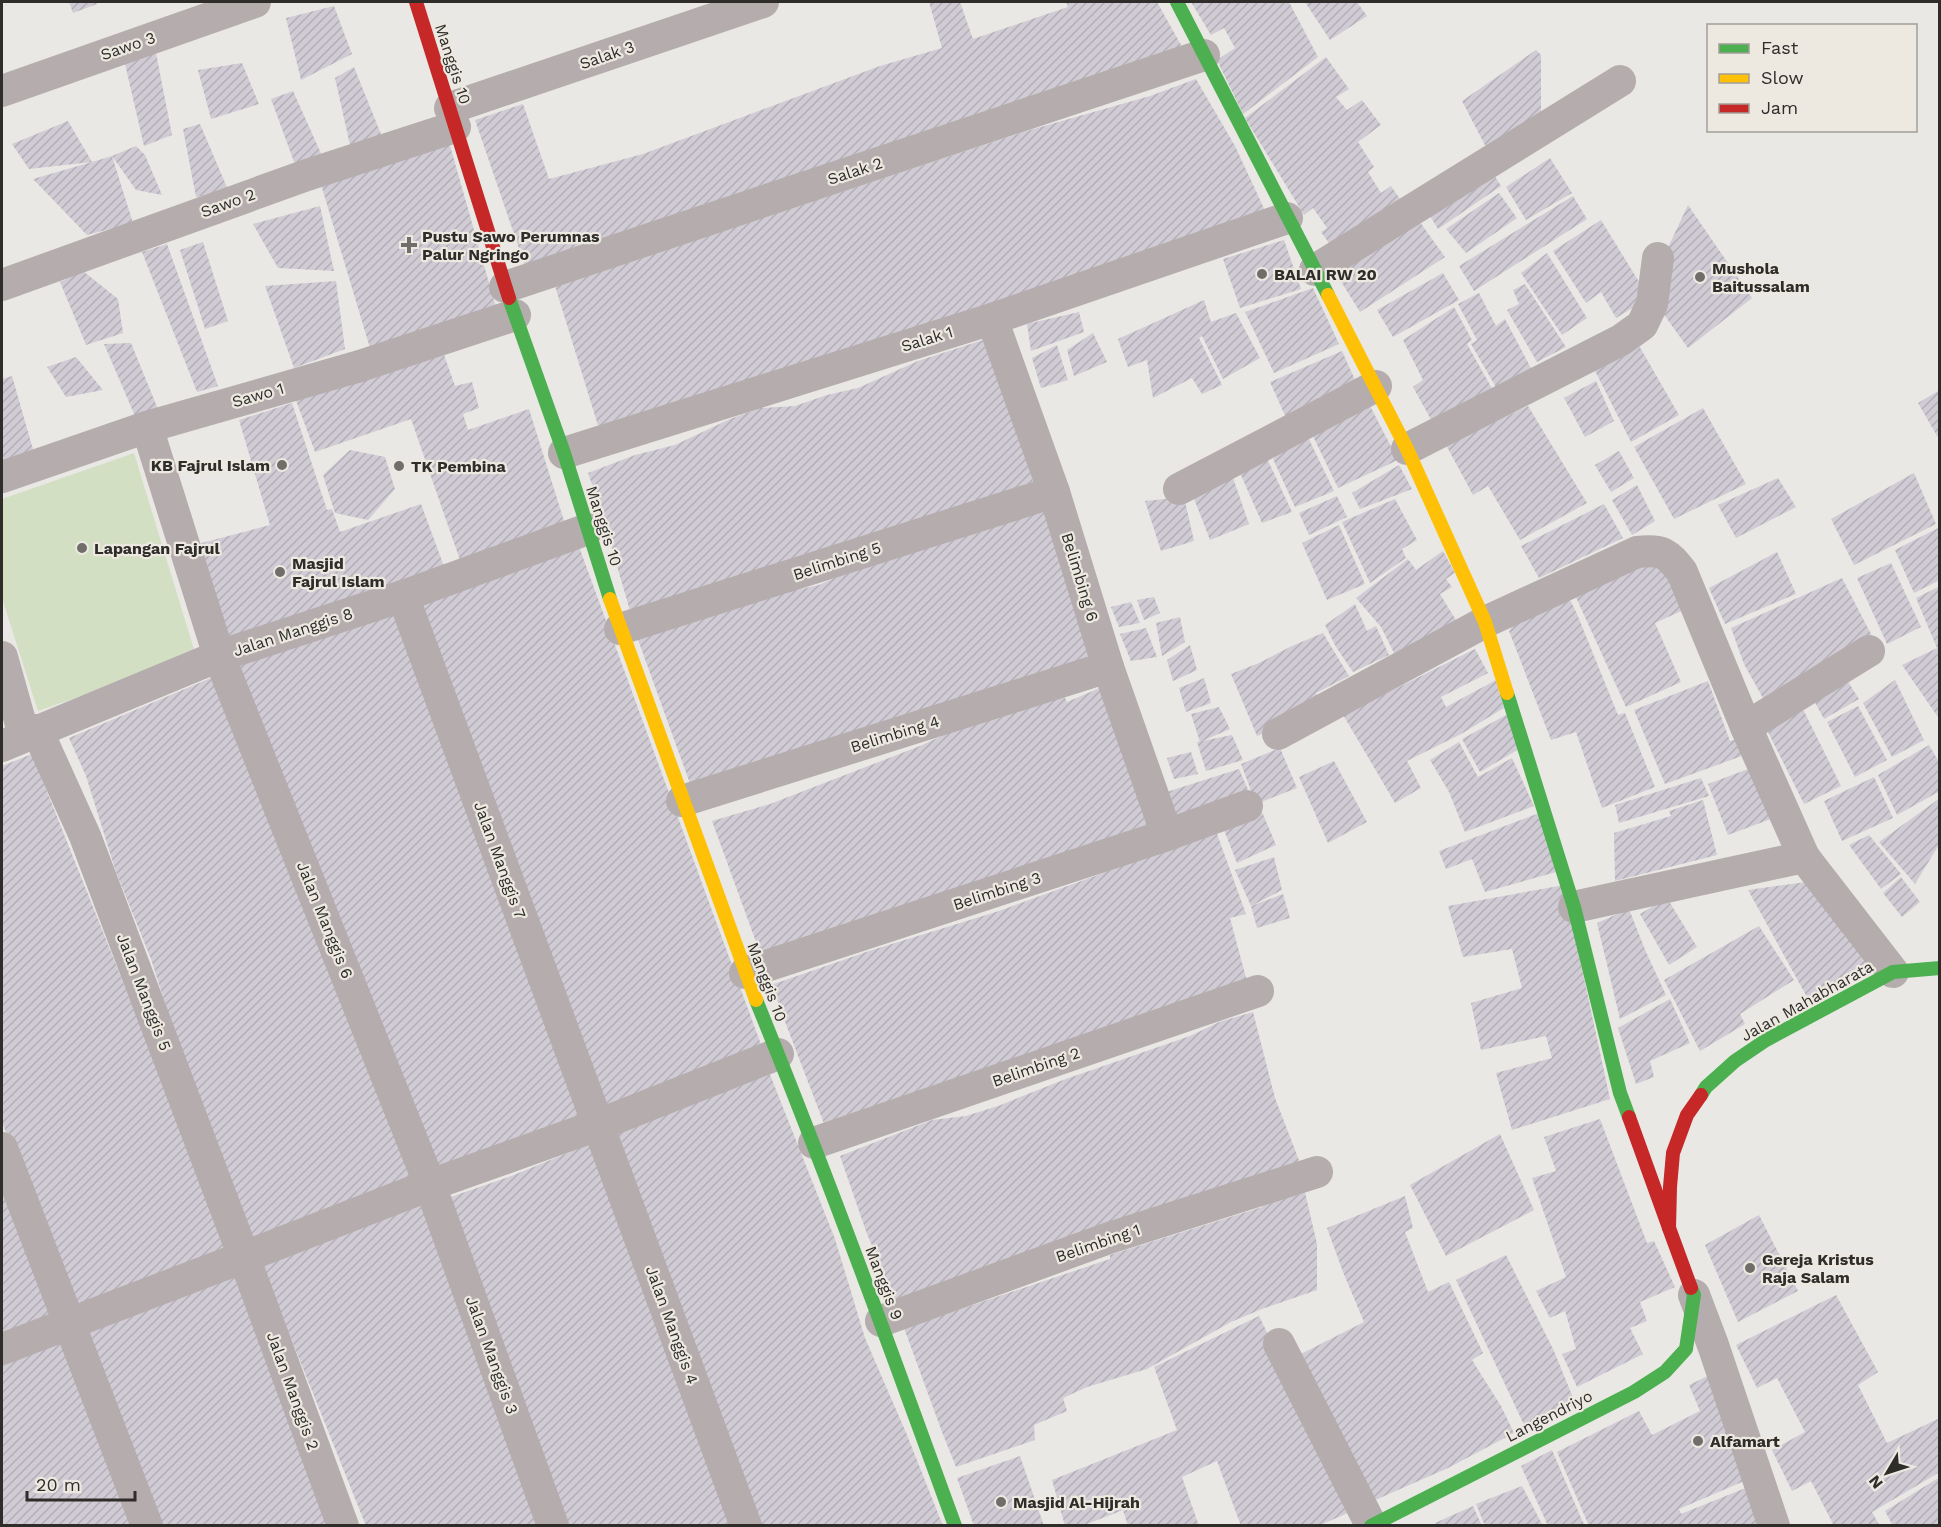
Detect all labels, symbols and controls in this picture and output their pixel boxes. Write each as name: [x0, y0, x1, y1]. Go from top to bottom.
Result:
street label: Manggis 10: [431, 21, 475, 107]
legend: [1707, 24, 1917, 132]
street label: Sawo 3: [98, 28, 158, 64]
street label: Salak 3: [577, 37, 637, 73]
text: Fast: [1761, 37, 1799, 58]
text: Slow: [1761, 67, 1804, 88]
text: Jam: [1761, 97, 1798, 118]
street label: Salak 2: [825, 153, 885, 189]
street label: Sawo 2: [198, 184, 258, 222]
place label: Pustu Sawo Perumnas Palur Ngringo: [422, 227, 600, 264]
marker: Pustu Sawo Perumnas Palur Ngringo: [400, 236, 418, 254]
place label: Mushola Baitussalam: [1712, 259, 1810, 296]
place label: BALAI RW 20: [1274, 265, 1377, 284]
marker: BALAI RW 20: [1255, 267, 1269, 281]
marker: Mushola Baitussalam: [1693, 270, 1707, 284]
street label: Salak 1: [899, 322, 955, 356]
street label: Sawo 1: [230, 379, 286, 411]
place label: KB Fajrul Islam: [151, 456, 270, 475]
place label: TK Pembina: [411, 457, 506, 476]
marker: KB Fajrul Islam: [275, 458, 289, 472]
marker: TK Pembina: [392, 459, 406, 473]
street label: Manggis 10: [582, 483, 626, 569]
street label: Belimbing 6: [1057, 530, 1103, 624]
street label: Belimbing 5: [791, 538, 883, 584]
place label: Lapangan Fajrul: [94, 539, 221, 558]
marker: Lapangan Fajrul: [75, 541, 89, 555]
place label: Masjid Fajrul Islam: [292, 554, 385, 591]
marker: Masjid Fajrul Islam: [273, 565, 287, 579]
street label: Jalan Manggis 8: [231, 604, 355, 660]
street label: Belimbing 4: [848, 711, 942, 757]
street label: Jalan Manggis 7: [470, 799, 530, 921]
street label: Jalan Manggis 6: [293, 859, 357, 981]
street label: Belimbing 3: [951, 868, 1043, 914]
street label: Jalan Manggis 5: [113, 931, 175, 1053]
street label: Manggis 10: [743, 940, 791, 1024]
street label: Jalan Mahabharata: [1737, 957, 1877, 1045]
street label: Belimbing 2: [990, 1043, 1082, 1091]
street label: Belimbing 1: [1053, 1220, 1143, 1266]
street label: Manggis 9: [861, 1243, 907, 1323]
place label: Gereja Kristus Raja Salam: [1762, 1250, 1874, 1287]
marker: Gereja Kristus Raja Salam: [1743, 1261, 1757, 1275]
street label: Jalan Manggis 4: [642, 1263, 702, 1387]
street label: Jalan Manggis 3: [462, 1293, 522, 1417]
street label: Jalan Manggis 2: [263, 1329, 323, 1453]
street label: Langendriyo: [1502, 1386, 1596, 1446]
place label: Alfamart: [1710, 1432, 1780, 1451]
marker: Alfamart: [1691, 1434, 1705, 1448]
north arrow: [1857, 1443, 1917, 1503]
scale bar: [27, 1464, 135, 1502]
text: N: [1865, 1472, 1887, 1493]
text: 20 m: [36, 1474, 81, 1495]
place label: Masjid Al-Hijrah: [1013, 1493, 1140, 1512]
marker: Masjid Al-Hijrah: [994, 1495, 1008, 1509]

